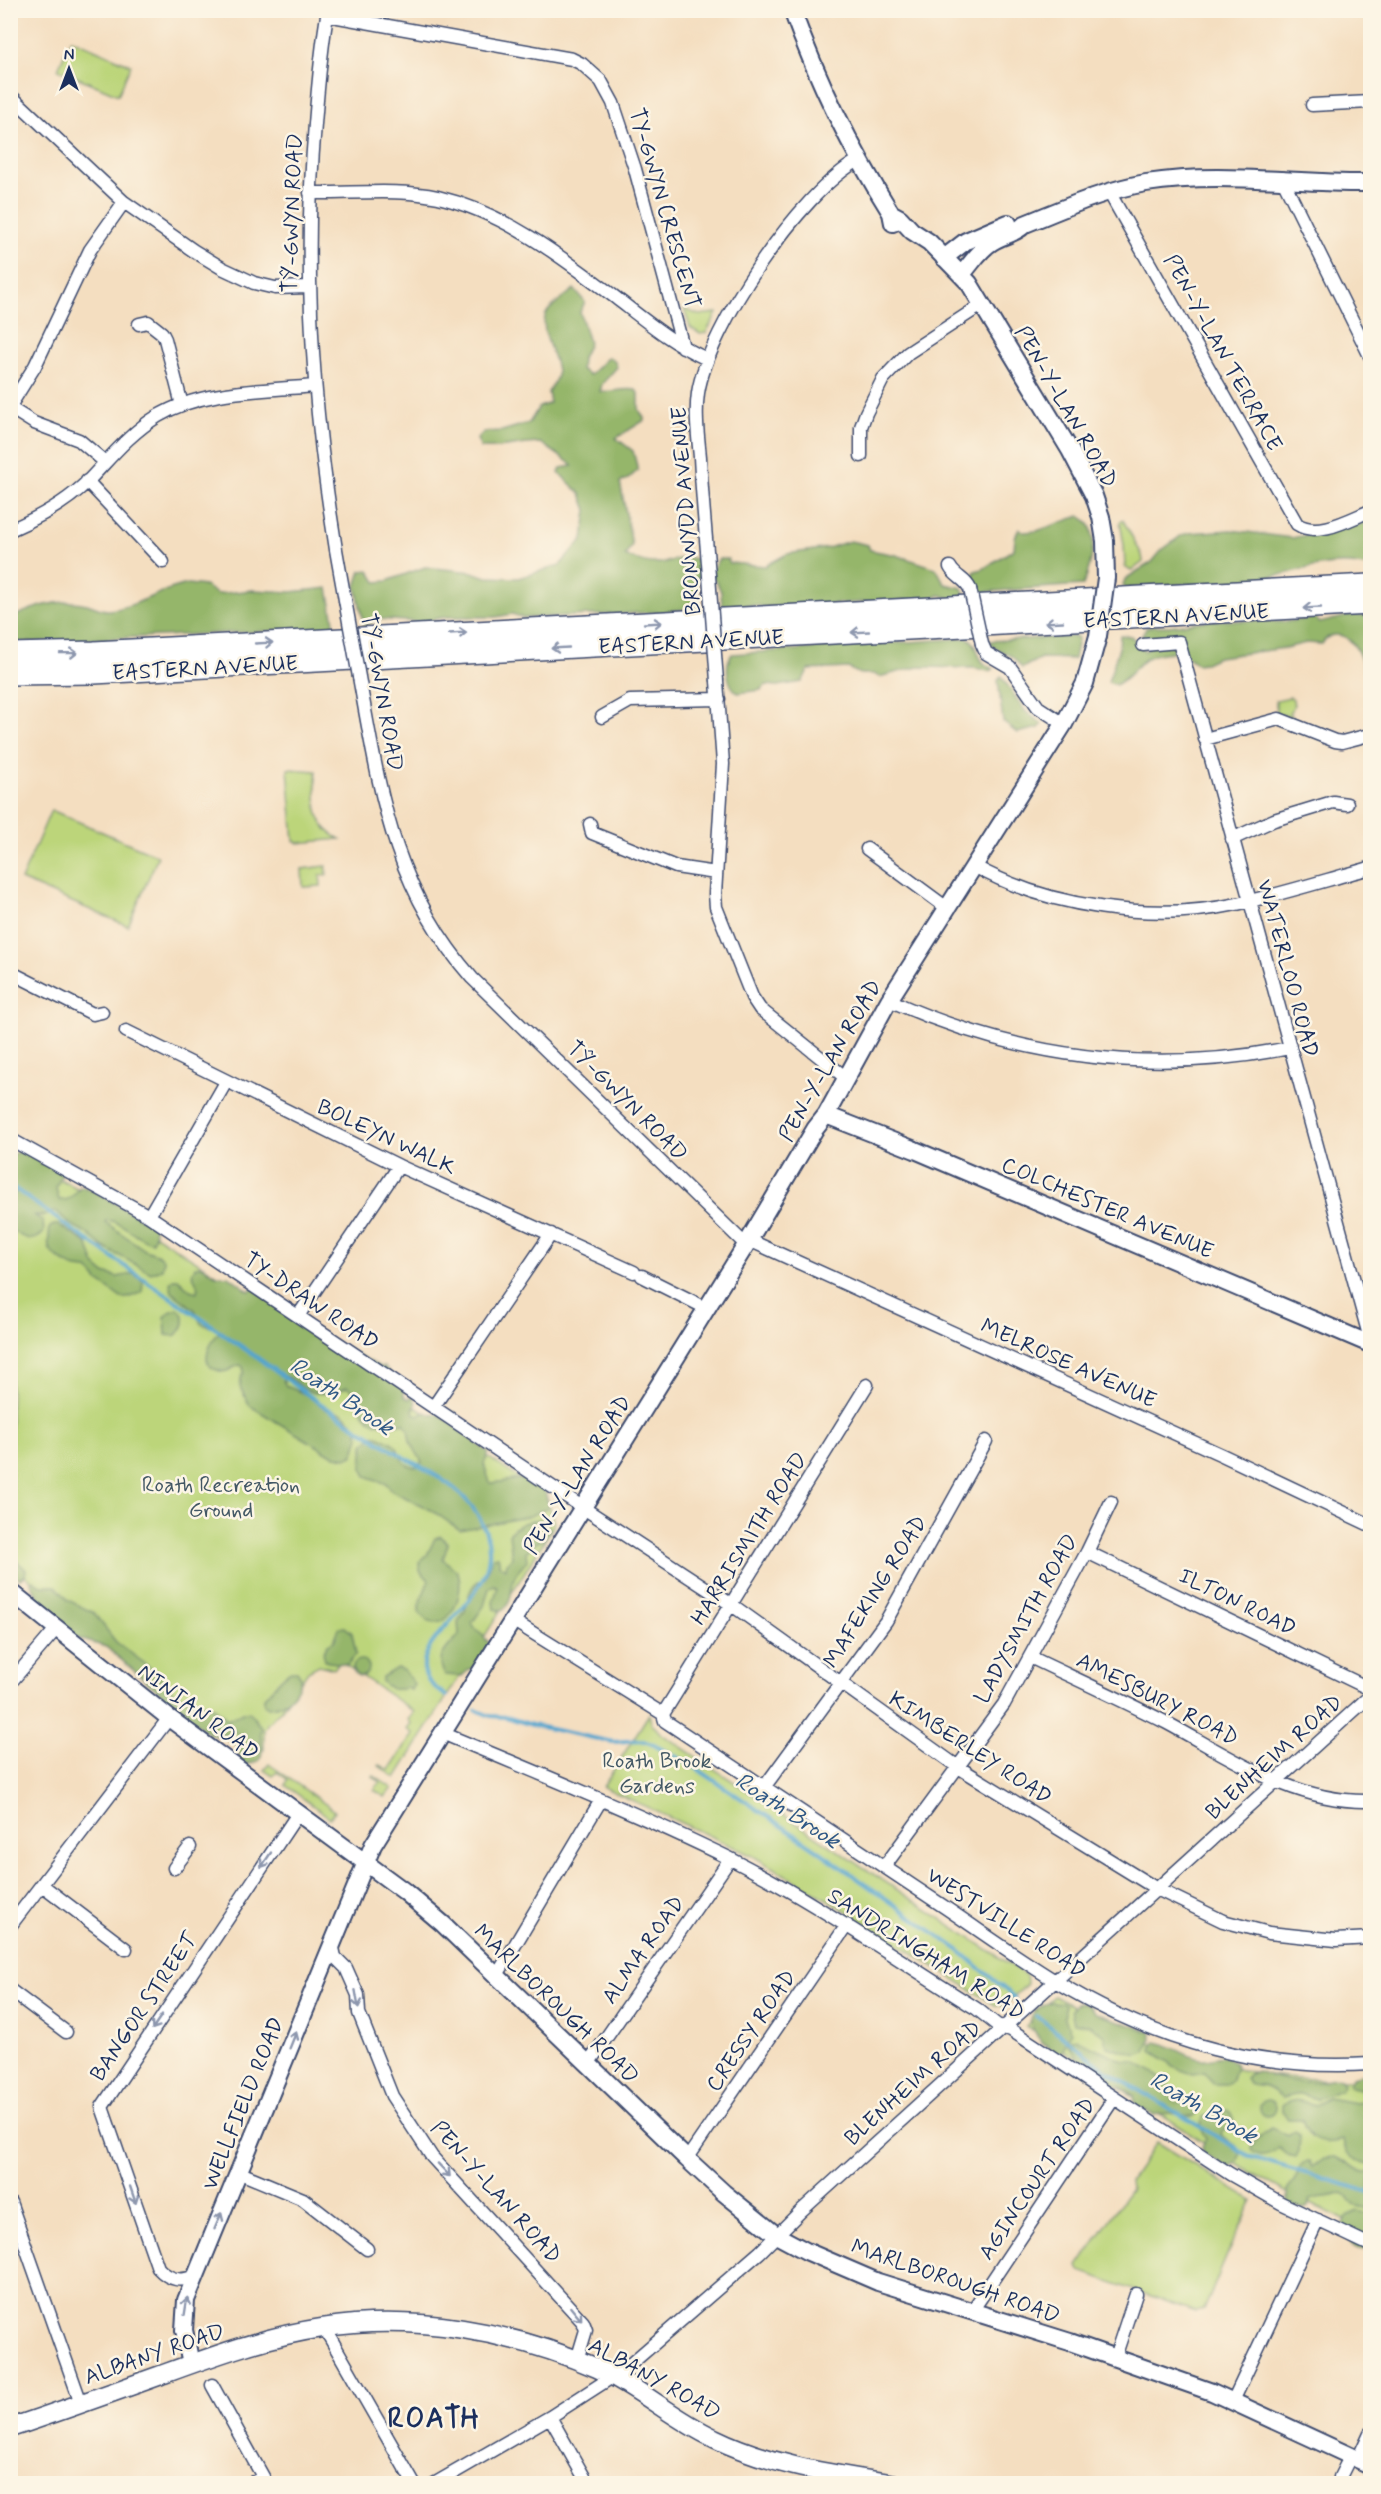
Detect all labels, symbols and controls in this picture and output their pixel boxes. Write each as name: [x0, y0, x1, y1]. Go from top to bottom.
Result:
north arrow: [39, 39, 99, 99]
text: N: [64, 45, 74, 66]
street label: TY-GWYN CRESCENT: [622, 105, 706, 312]
street label: TŶ-GWYN ROAD: [276, 133, 310, 293]
street label: PEN-Y-LAN TERRACE: [1156, 250, 1288, 456]
street label: PEN-Y-LAN ROAD: [1007, 321, 1123, 493]
street label: BRONWYDD AVENUE: [666, 405, 708, 616]
street label: EASTERN AVENUE: [1082, 598, 1270, 636]
one-way arrow: [1303, 602, 1323, 613]
street label: TŶ-GWYN ROAD: [353, 611, 409, 773]
one-way arrow: [643, 617, 663, 628]
one-way arrow: [1045, 617, 1065, 628]
street label: EASTERN AVENUE: [597, 624, 785, 662]
one-way arrow: [448, 627, 468, 638]
one-way arrow: [850, 627, 870, 638]
one-way arrow: [253, 638, 273, 649]
one-way arrow: [551, 643, 571, 654]
one-way arrow: [58, 647, 78, 659]
street label: EASTERN AVENUE: [111, 650, 299, 688]
street label: WATERLOO ROAD: [1250, 877, 1324, 1060]
street label: PEN-Y-LAN ROAD: [773, 975, 889, 1147]
street label: TŶ-GWYN ROAD: [560, 1035, 693, 1168]
street label: BOLEYN WALK: [312, 1093, 460, 1182]
street label: COLCHESTER AVENUE: [997, 1151, 1218, 1266]
street label: TY-DRAW ROAD: [238, 1246, 384, 1357]
street label: MELROSE AVENUE: [976, 1312, 1161, 1415]
water label: Roath Brook: [283, 1351, 401, 1445]
street label: PEN-Y-LAN ROAD: [517, 1390, 638, 1560]
street label: HARRISMITH ROAD: [685, 1447, 814, 1631]
park label: Roath Recreation Ground: [142, 1472, 300, 1525]
street label: MAFEKING ROAD: [817, 1510, 934, 1674]
street label: LADYSMITH ROAD: [969, 1529, 1085, 1709]
street label: ILTON ROAD: [1174, 1562, 1300, 1643]
street label: AMESBURY ROAD: [1071, 1647, 1243, 1753]
street label: NINIAN ROAD: [132, 1658, 264, 1767]
street label: KIMBERLEY ROAD: [883, 1686, 1057, 1812]
street label: BLENHEIM ROAD: [1200, 1689, 1349, 1826]
park label: Roath Brook Gardens: [602, 1748, 712, 1801]
water label: Roath Brook: [729, 1766, 847, 1858]
one-way arrow: [260, 1852, 272, 1868]
street label: WESTVILLE ROAD: [921, 1862, 1091, 1986]
street label: SANDRINGHAM ROAD: [822, 1883, 1030, 2027]
street label: ALMA ROAD: [596, 1891, 691, 2010]
street label: MARLBOROUGH ROAD: [467, 1918, 644, 2091]
street label: BANGOR STREET: [84, 1926, 205, 2087]
street label: CRESSY ROAD: [701, 1965, 803, 2098]
one-way arrow: [351, 1989, 362, 2008]
street label: WELLFIELD ROAD: [196, 2013, 291, 2194]
one-way arrow: [151, 2014, 163, 2030]
street label: BLENHEIM ROAD: [839, 2015, 988, 2152]
one-way arrow: [288, 2032, 299, 2050]
water label: Roath Brook: [1144, 2065, 1264, 2153]
street label: AGINCOURT ROAD: [973, 2093, 1102, 2266]
street label: PEN-Y-LAN ROAD: [424, 2115, 567, 2270]
one-way arrow: [437, 2163, 451, 2178]
one-way arrow: [129, 2186, 140, 2204]
one-way arrow: [213, 2212, 224, 2230]
street label: MARLBOROUGH ROAD: [847, 2233, 1064, 2331]
one-way arrow: [181, 2297, 192, 2316]
one-way arrow: [570, 2306, 583, 2322]
street label: ALBANY ROAD: [81, 2318, 229, 2392]
street label: ALBANY ROAD: [583, 2332, 725, 2428]
district label: ROATH: [388, 2401, 480, 2438]

